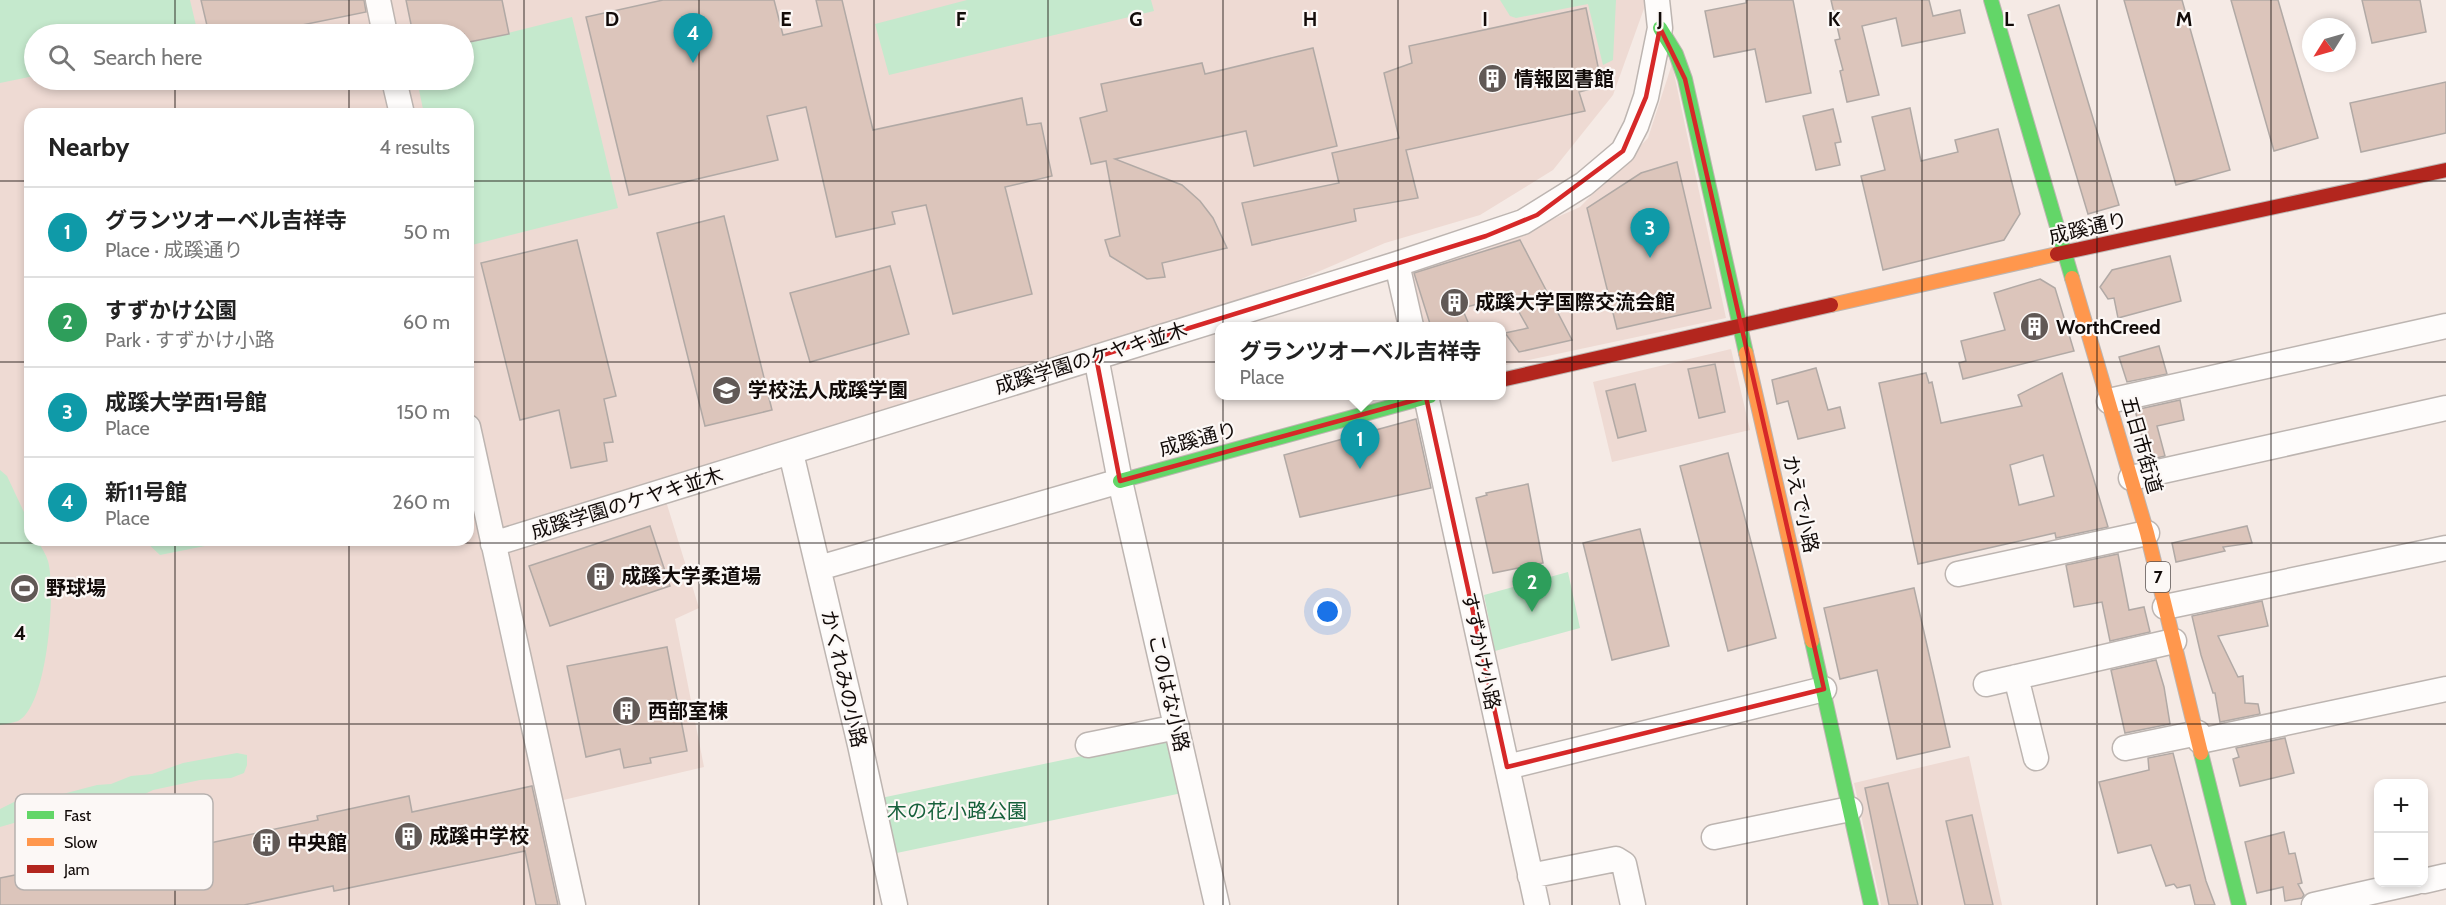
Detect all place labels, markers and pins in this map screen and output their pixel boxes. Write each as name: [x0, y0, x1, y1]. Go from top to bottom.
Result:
pin: 4: [674, 14, 712, 63]
building icon: 情報図書館: [1477, 63, 1509, 95]
place label: 情報図書館: [1514, 67, 1614, 91]
pin: 3: [1630, 208, 1670, 258]
building icon: 成蹊大学国際交流会館: [1438, 286, 1470, 318]
place label: 成蹊大学国際交流会館: [1475, 290, 1675, 314]
building icon: WorthCreed: [2019, 311, 2051, 343]
place label: WorthCreed: [2056, 315, 2161, 339]
school or university icon: 学校法人成蹊学園: [711, 374, 743, 406]
place label: 学校法人成蹊学園: [748, 378, 908, 402]
pin: 1: [1340, 420, 1380, 469]
building icon: 成蹊大学柔道場: [584, 560, 616, 592]
pin: 2: [1512, 562, 1552, 612]
place label: 成蹊大学柔道場: [621, 564, 761, 588]
sports icon: 野球場: [9, 572, 41, 604]
place label: 野球場: [46, 576, 106, 600]
building icon: 西部室棟: [611, 695, 643, 727]
place label: 西部室棟: [648, 699, 728, 723]
building icon: 成蹊中学校: [392, 820, 424, 852]
place label: 成蹊中学校: [429, 824, 529, 848]
building icon: 中央館: [250, 827, 282, 859]
place label: 中央館: [287, 831, 347, 855]

